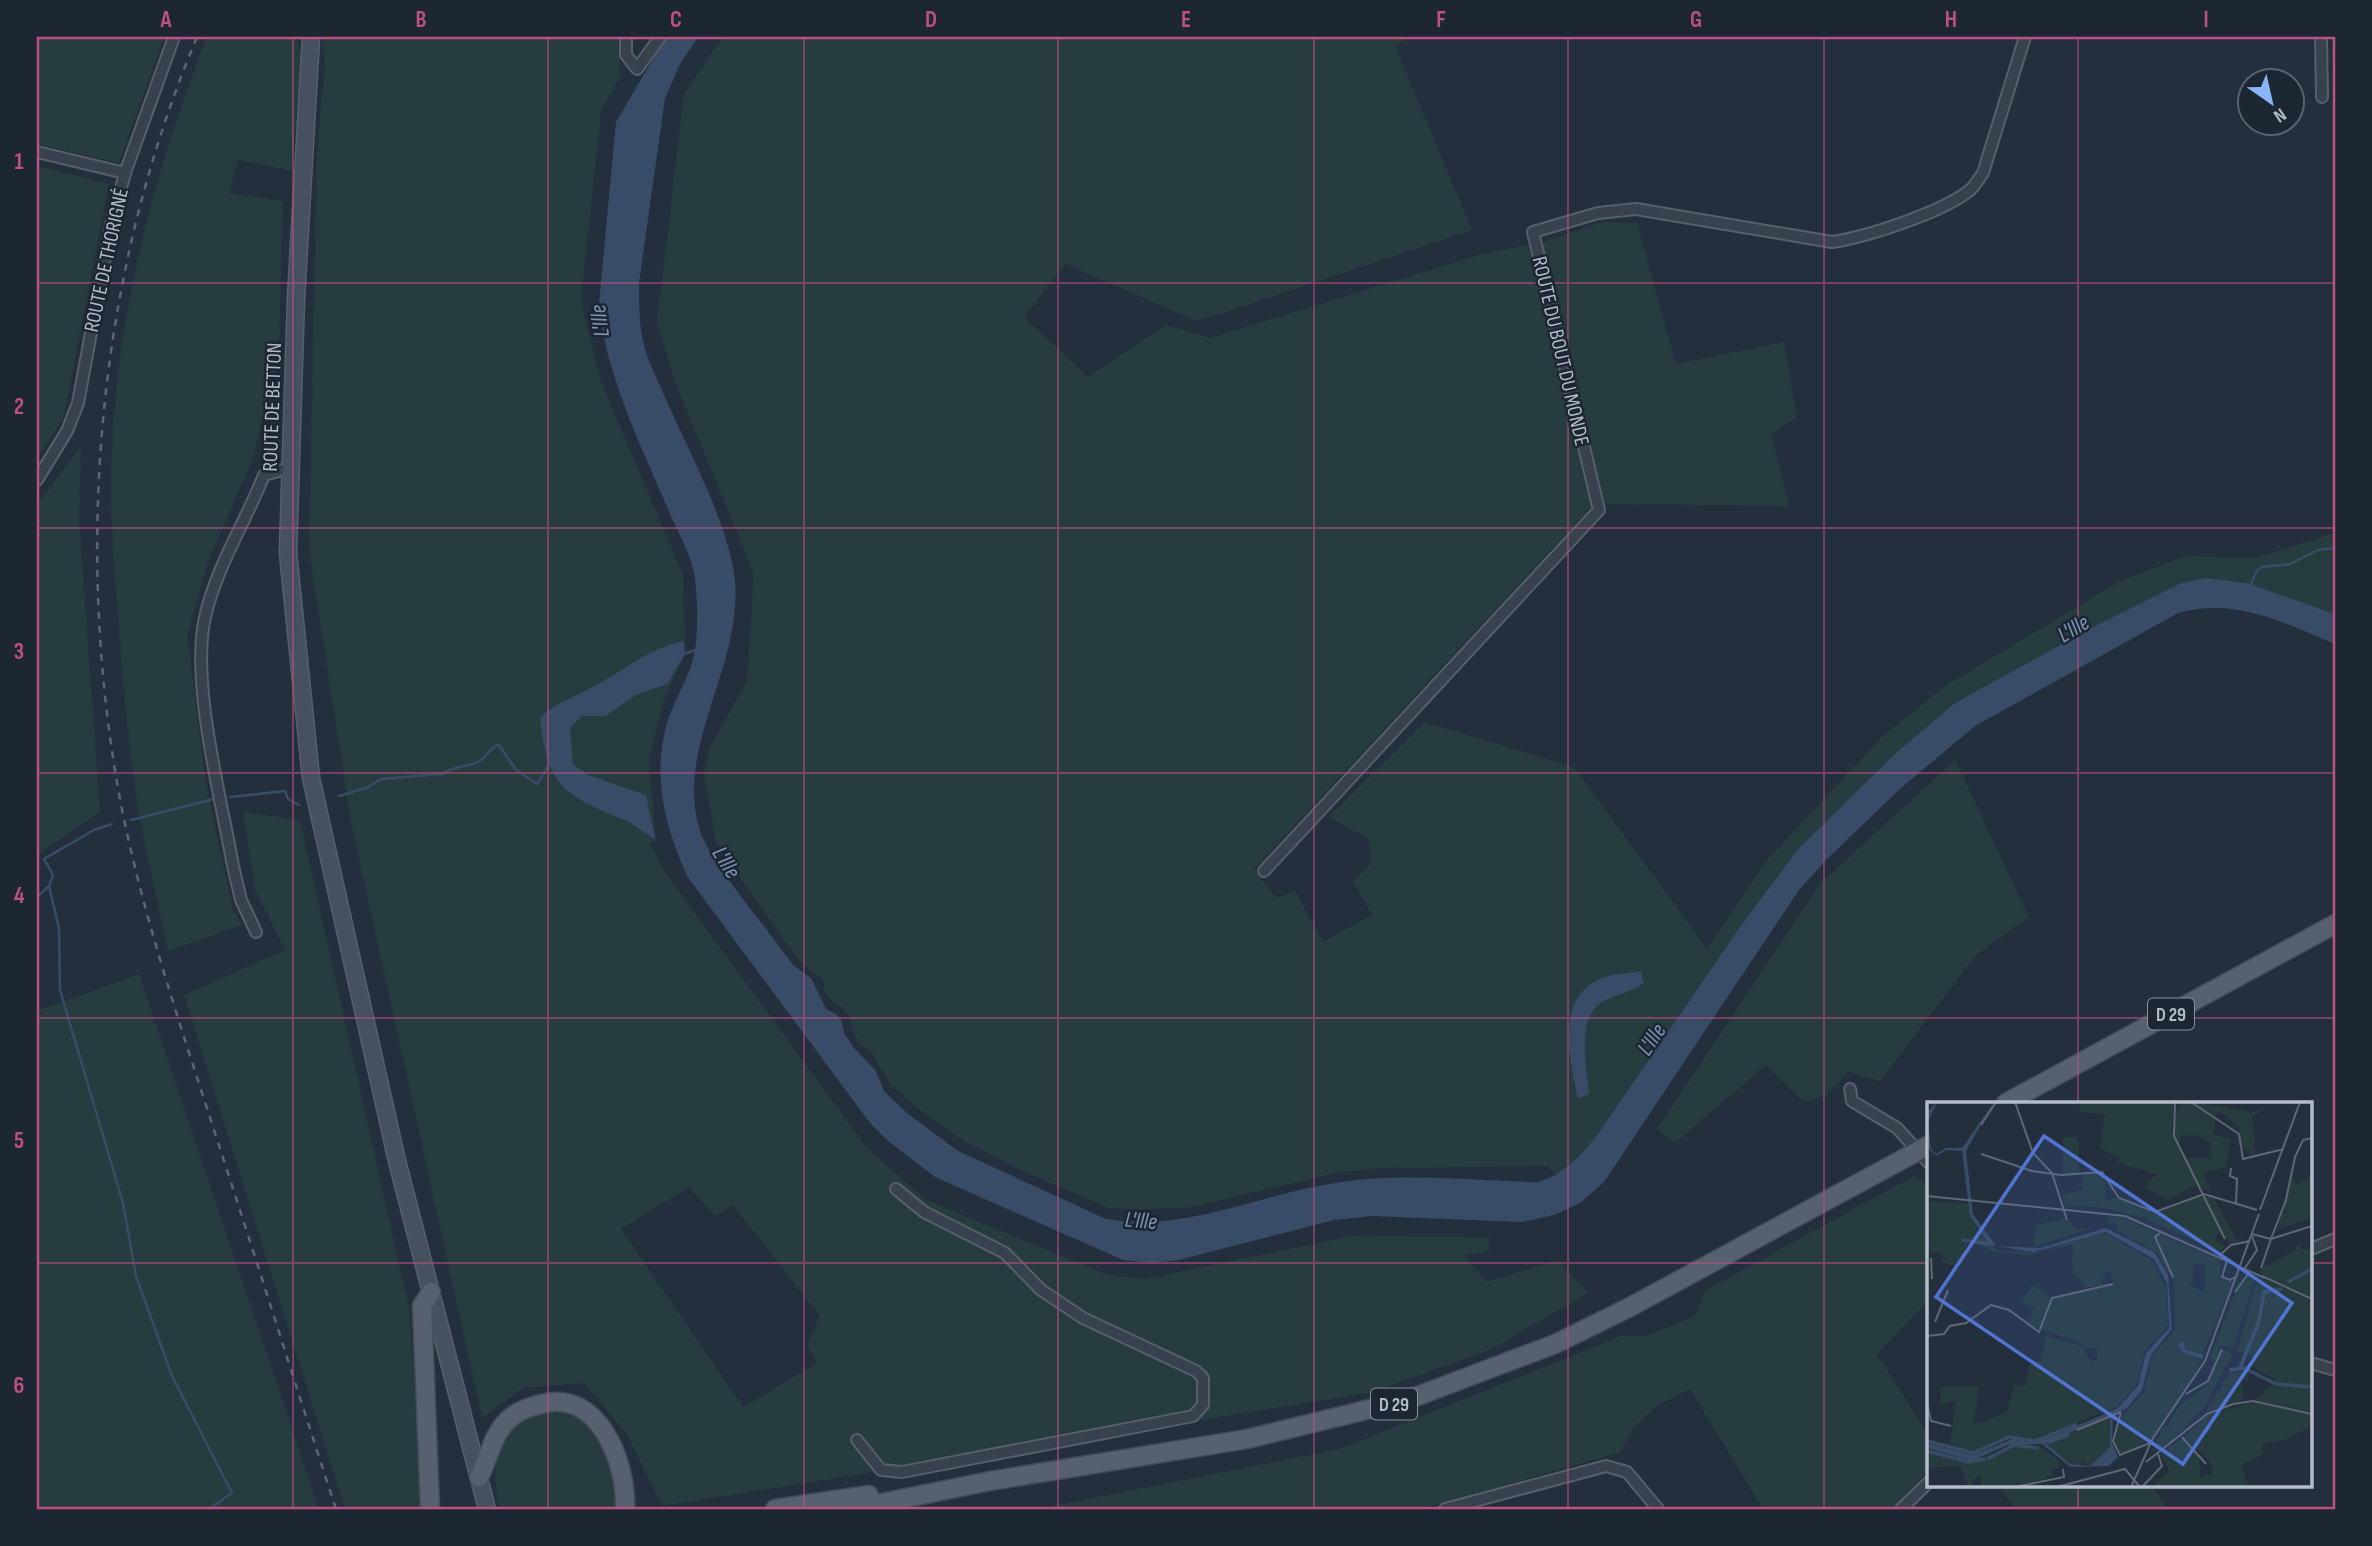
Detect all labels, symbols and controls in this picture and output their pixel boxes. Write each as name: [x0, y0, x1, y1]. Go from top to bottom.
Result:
text: A: [160, 6, 173, 34]
text: B: [416, 6, 427, 34]
text: C: [670, 6, 682, 34]
text: D: [925, 6, 937, 34]
text: E: [1181, 6, 1191, 34]
text: F: [1436, 6, 1446, 34]
text: G: [1690, 6, 1702, 34]
text: H: [1945, 6, 1957, 34]
text: I: [2203, 6, 2209, 34]
north arrow: [2236, 66, 2306, 136]
text: N: [2269, 102, 2290, 127]
text: 1: [14, 148, 24, 176]
street label: ROUTE DE THORIGNÉ: [79, 186, 134, 334]
street label: ROUTE DU BOUT DU MONDE: [1527, 254, 1594, 448]
water label: L'Ille: [584, 303, 616, 339]
street label: ROUTE DE BETTON: [258, 342, 287, 472]
text: 2: [14, 393, 24, 421]
water label: L'Ille: [2052, 608, 2095, 649]
text: 3: [14, 638, 24, 666]
water label: L'Ille: [706, 841, 747, 884]
text: 4: [14, 882, 25, 910]
road number: D 29: [2148, 998, 2194, 1030]
water label: L'Ille: [1631, 1018, 1673, 1061]
inset map: [1927, 1102, 2312, 1486]
text: 5: [14, 1127, 24, 1155]
water label: L'Ille: [1124, 1206, 1158, 1236]
text: 6: [14, 1372, 24, 1400]
road number: D 29: [1371, 1388, 1417, 1420]

